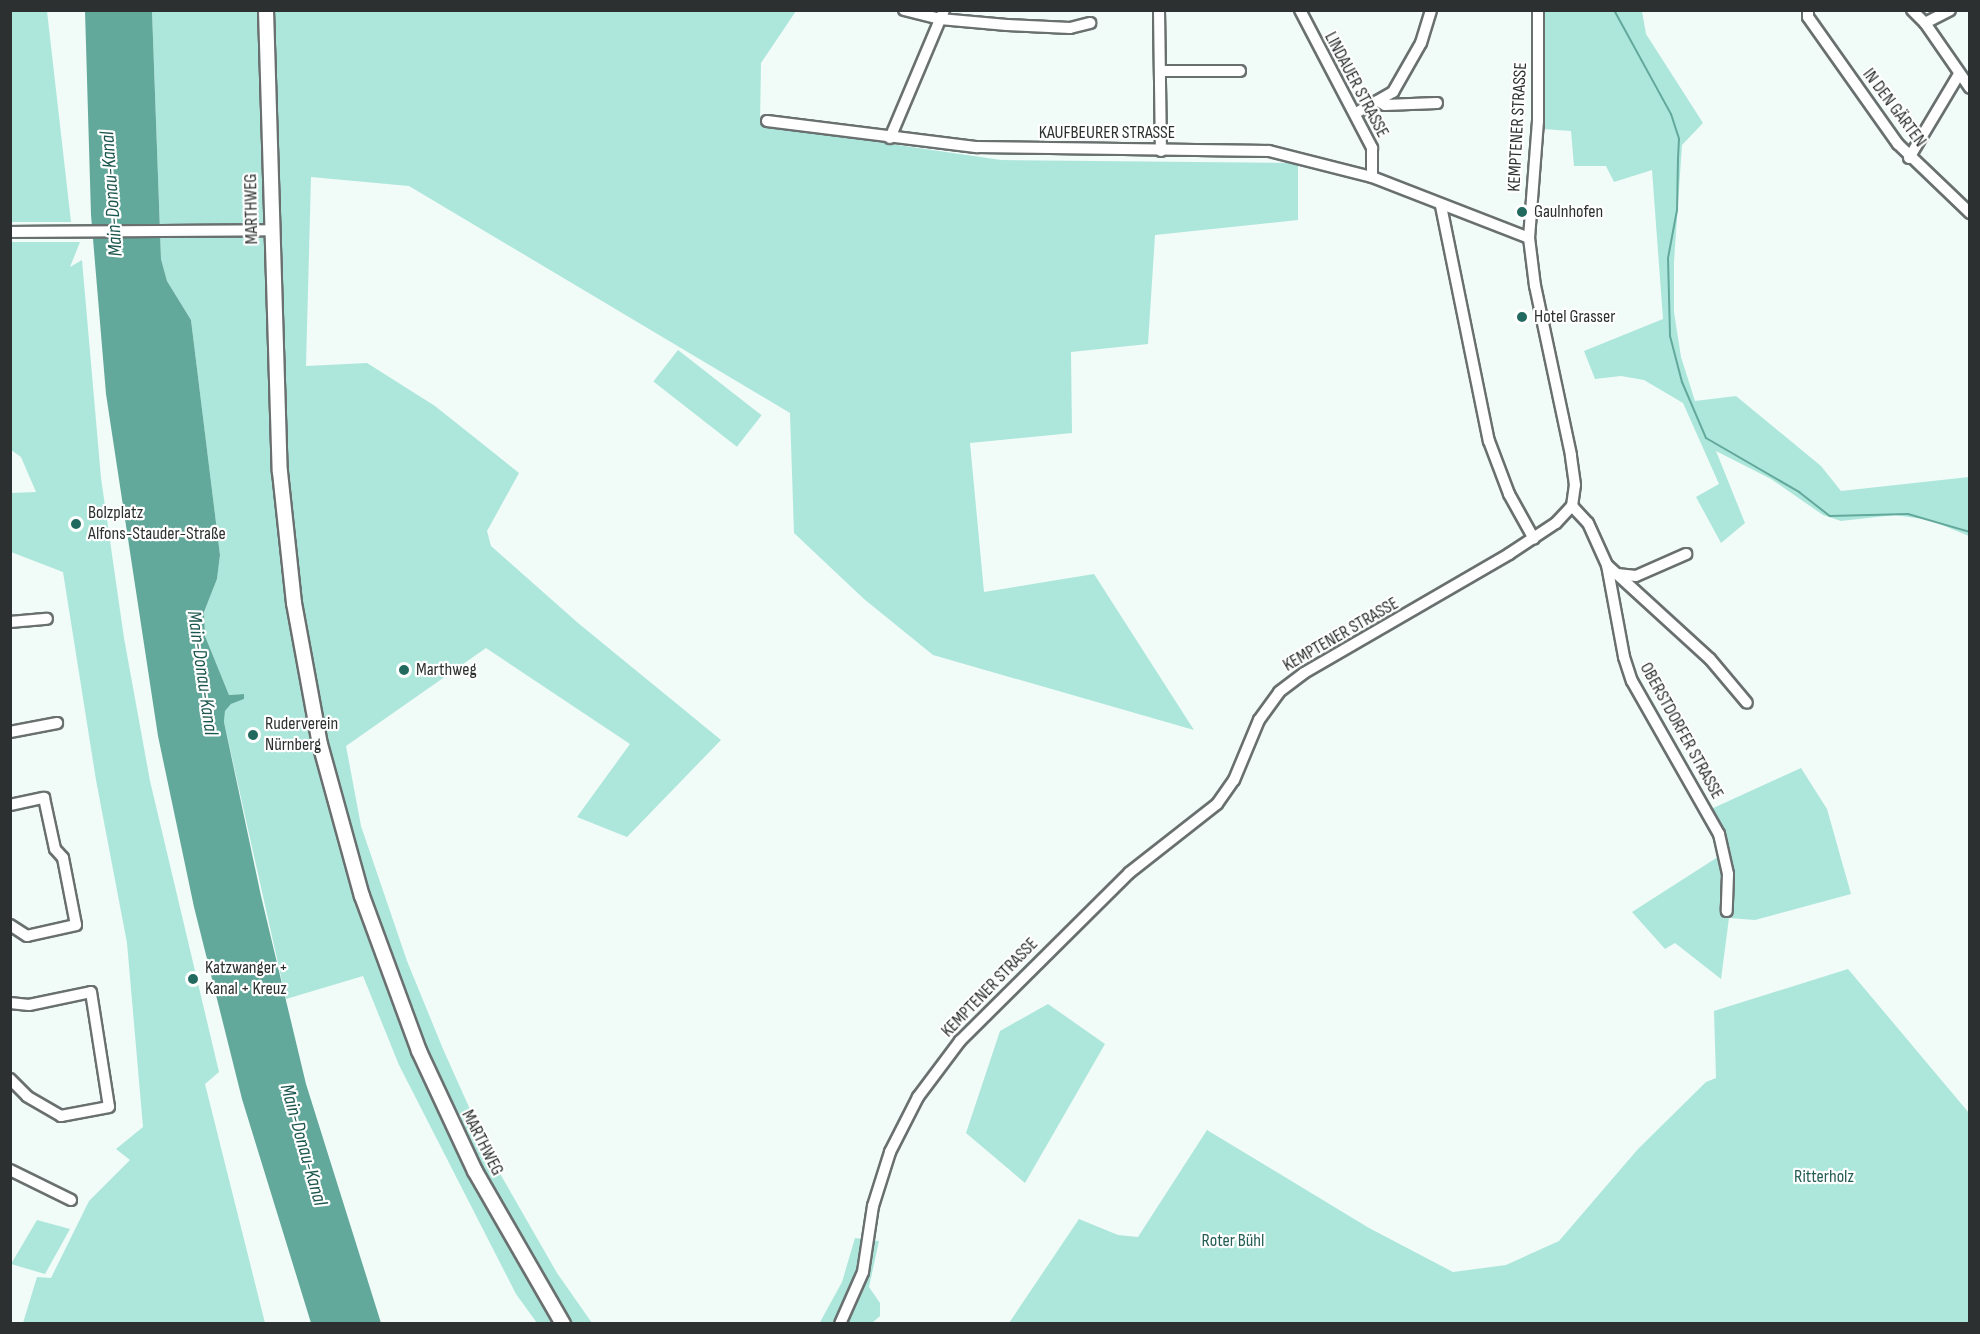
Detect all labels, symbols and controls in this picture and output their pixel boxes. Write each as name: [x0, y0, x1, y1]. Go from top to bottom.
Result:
street label: LINDAUER STRASSE: [1319, 29, 1393, 141]
street label: KEMPTENER STRASSE: [1504, 62, 1532, 192]
street label: IN DEN GÄRTEN: [1857, 64, 1931, 152]
street label: KAUFBEURER STRASSE: [1039, 122, 1175, 144]
water label: Main-Donau-Kanal: [96, 131, 128, 257]
street label: MARTHWEG: [241, 173, 263, 245]
place label: Gaulnhofen: [1534, 201, 1603, 223]
marker: Gaulnhofen: [1515, 205, 1529, 219]
place label: Hotel Grasser: [1534, 306, 1615, 328]
marker: Hotel Grasser: [1515, 310, 1529, 324]
place label: Bolzplatz Alfons-Stauder-Straße: [88, 503, 226, 546]
marker: Bolzplatz Alfons-Stauder-Straße: [69, 517, 83, 531]
street label: KEMPTENER STRASSE: [1279, 593, 1403, 677]
water label: Main-Donau-Kanal: [181, 609, 223, 737]
place label: Marthweg: [416, 659, 477, 681]
street label: OBERSTDORFER STRASSE: [1635, 659, 1727, 803]
marker: Marthweg: [397, 663, 411, 677]
place label: Ruderverein Nürnberg: [265, 714, 338, 756]
marker: Ruderverein Nürnberg: [246, 728, 260, 742]
street label: KEMPTENER STRASSE: [937, 934, 1043, 1042]
place label: Katzwanger + Kanal + Kreuz: [205, 958, 288, 1000]
marker: Katzwanger + Kanal + Kreuz: [186, 972, 200, 986]
water label: Main-Donau-Kanal: [274, 1081, 332, 1209]
street label: MARTHWEG: [456, 1107, 508, 1179]
park label: Ritterholz: [1794, 1166, 1854, 1188]
park label: Roter Bühl: [1202, 1230, 1264, 1252]

